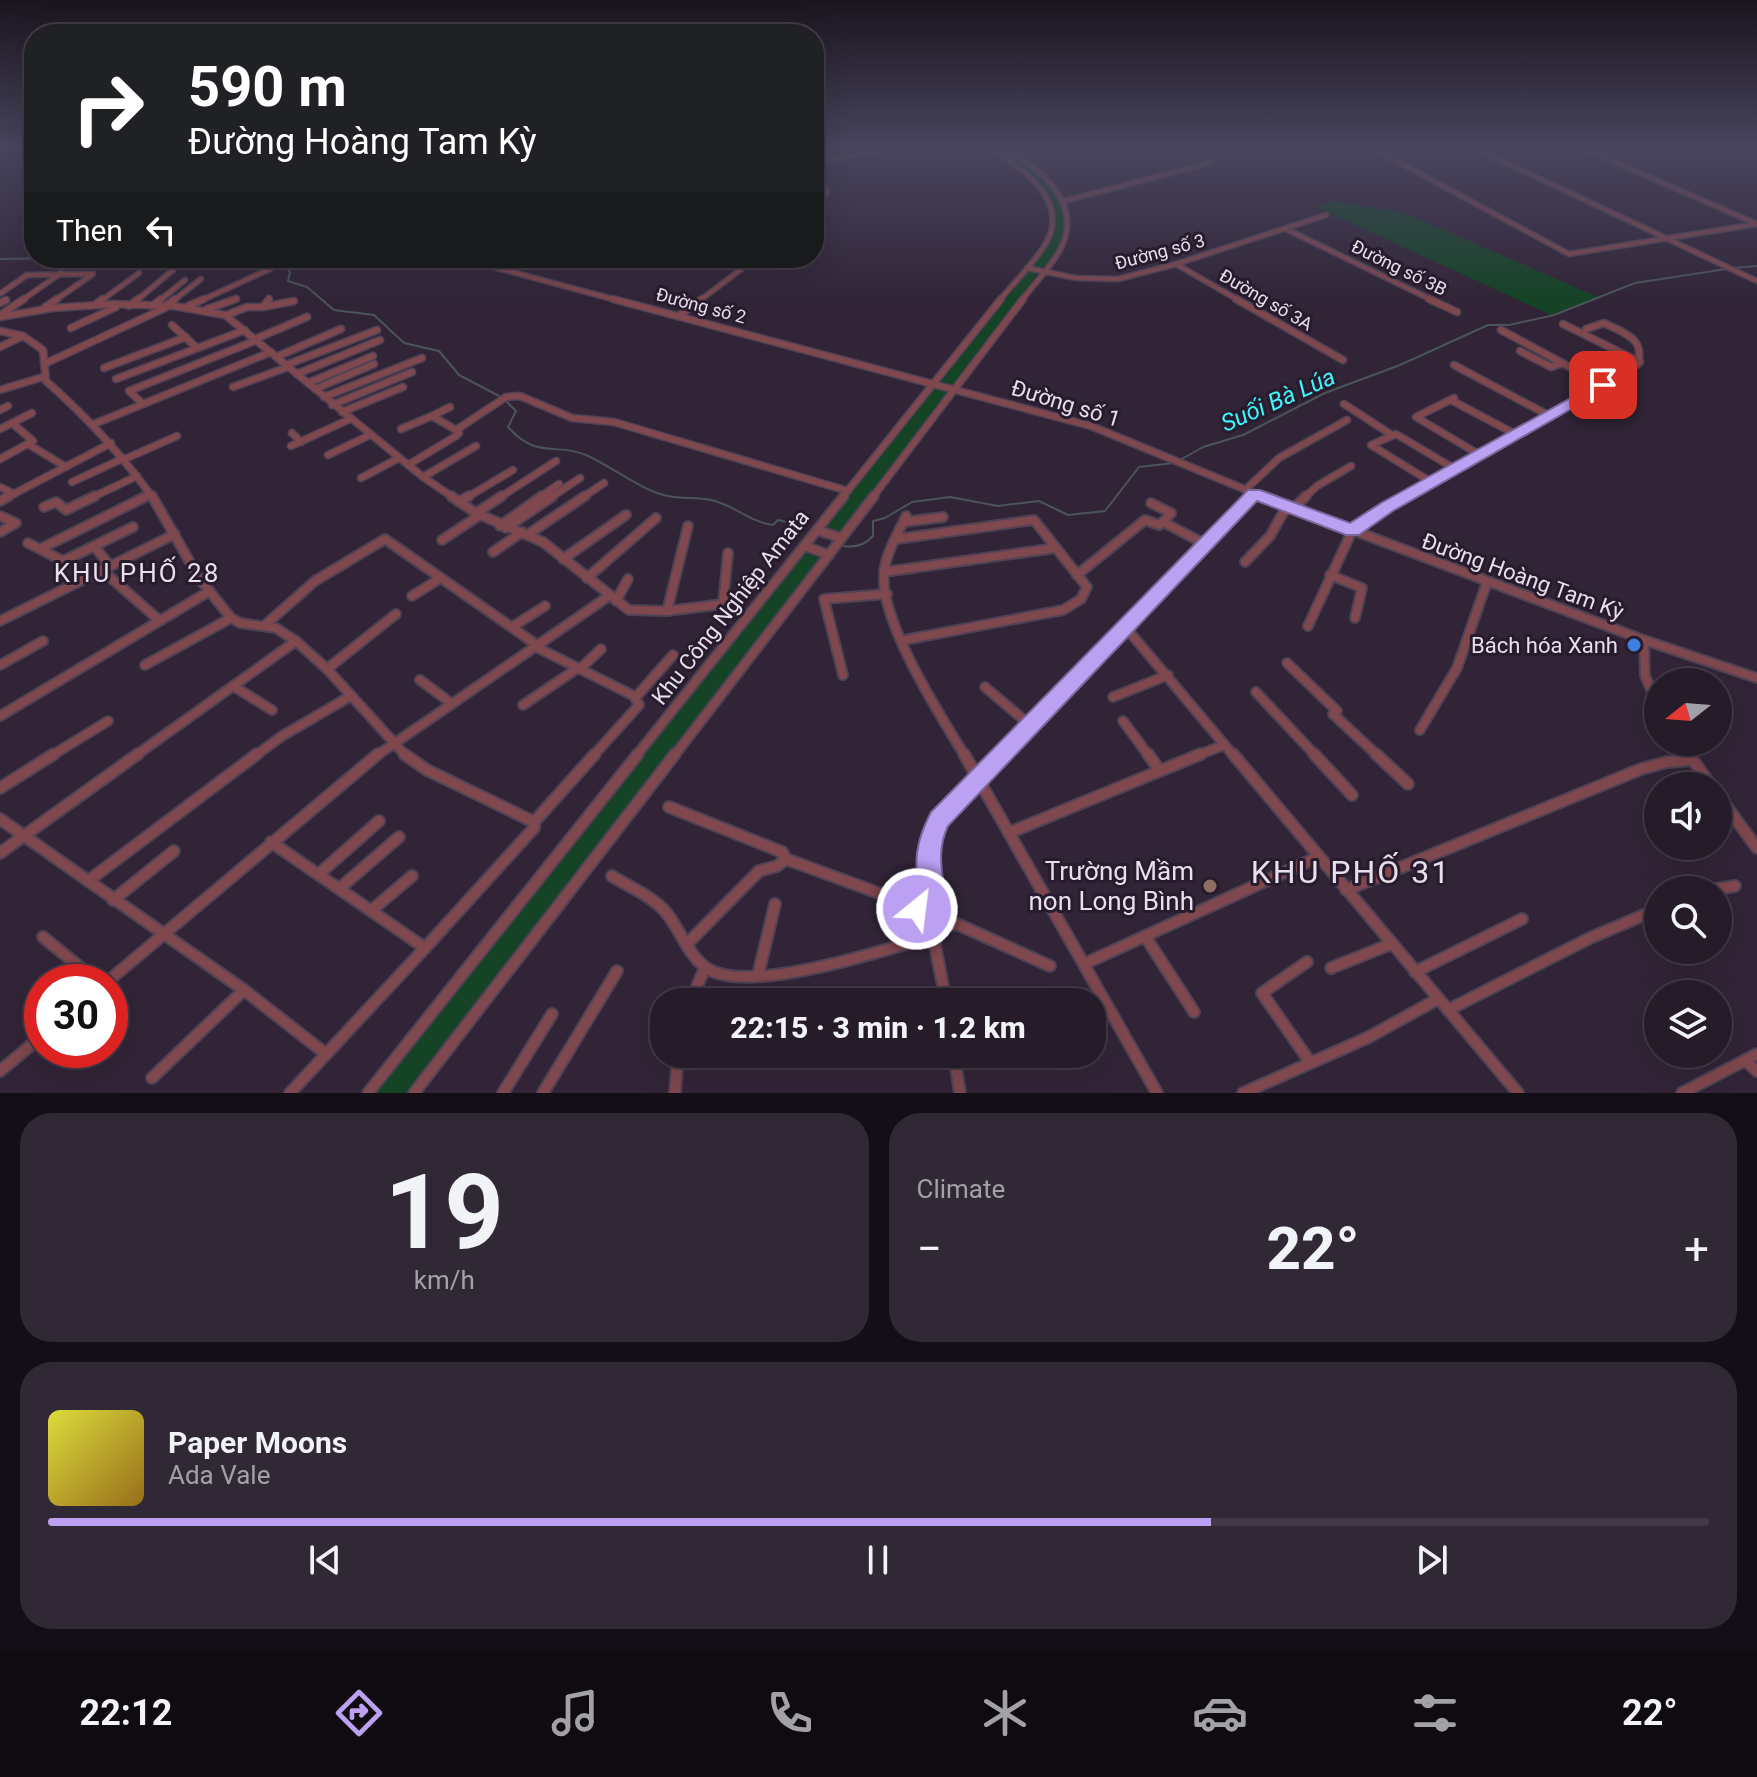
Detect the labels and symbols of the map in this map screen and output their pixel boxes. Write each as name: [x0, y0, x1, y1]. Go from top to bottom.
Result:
street label: Đường số 3: [1113, 229, 1207, 274]
street label: Đường số 3B: [1348, 235, 1450, 300]
street label: Đường số 3A: [1216, 264, 1317, 335]
street label: Đường số 2: [654, 283, 748, 328]
pin: [1569, 351, 1637, 419]
water label: Suối Bà Lúa: [1217, 362, 1339, 438]
street label: Đường số 1: [1008, 375, 1123, 432]
street label: Khu Công Nghiệp Amata: [647, 505, 814, 710]
street label: Đường Hoàng Tam Kỳ: [1418, 528, 1628, 625]
district label: KHU PHỐ 28: [54, 556, 220, 588]
place label: Bách hóa Xanh: [1471, 633, 1618, 658]
marker: Bách hóa Xanh: [1625, 636, 1643, 654]
north arrow: [1644, 668, 1732, 756]
district label: KHU PHỐ 31: [1251, 852, 1451, 891]
place label: Trường Mầm non Long Bình: [1028, 856, 1194, 916]
position arrow: [875, 867, 959, 951]
marker: Trường Mầm non Long Bình: [1201, 877, 1219, 895]
speed limit sign: 30: [24, 964, 128, 1068]

